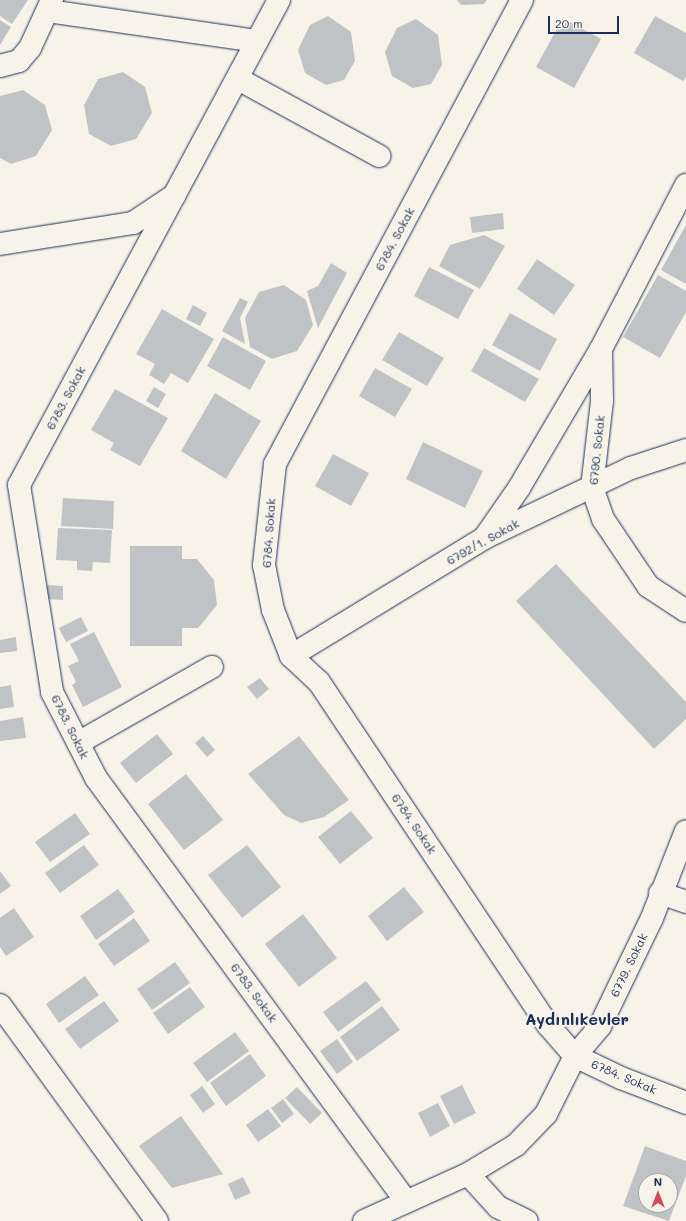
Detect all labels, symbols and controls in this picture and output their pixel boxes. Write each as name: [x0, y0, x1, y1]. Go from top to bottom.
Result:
scale bar: [550, 8, 621, 34]
text: 20 m: [555, 15, 583, 31]
street label: 6784. Sokak: [372, 205, 418, 273]
street label: 6783. Sokak: [43, 364, 89, 432]
street label: 6790. Sokak: [586, 414, 608, 486]
street label: 6784. Sokak: [259, 498, 279, 568]
street label: 6792/1. Sokak: [444, 516, 522, 568]
street label: 6783. Sokak: [48, 693, 92, 761]
street label: 6784. Sokak: [389, 791, 439, 857]
street label: 6779. Sokak: [607, 931, 651, 999]
street label: 6783. Sokak: [228, 961, 280, 1025]
district label: Aydınlıkevler: [525, 1009, 629, 1029]
street label: 6784. Sokak: [589, 1057, 659, 1097]
north arrow: [638, 1173, 678, 1213]
text: N: [654, 1174, 662, 1189]

